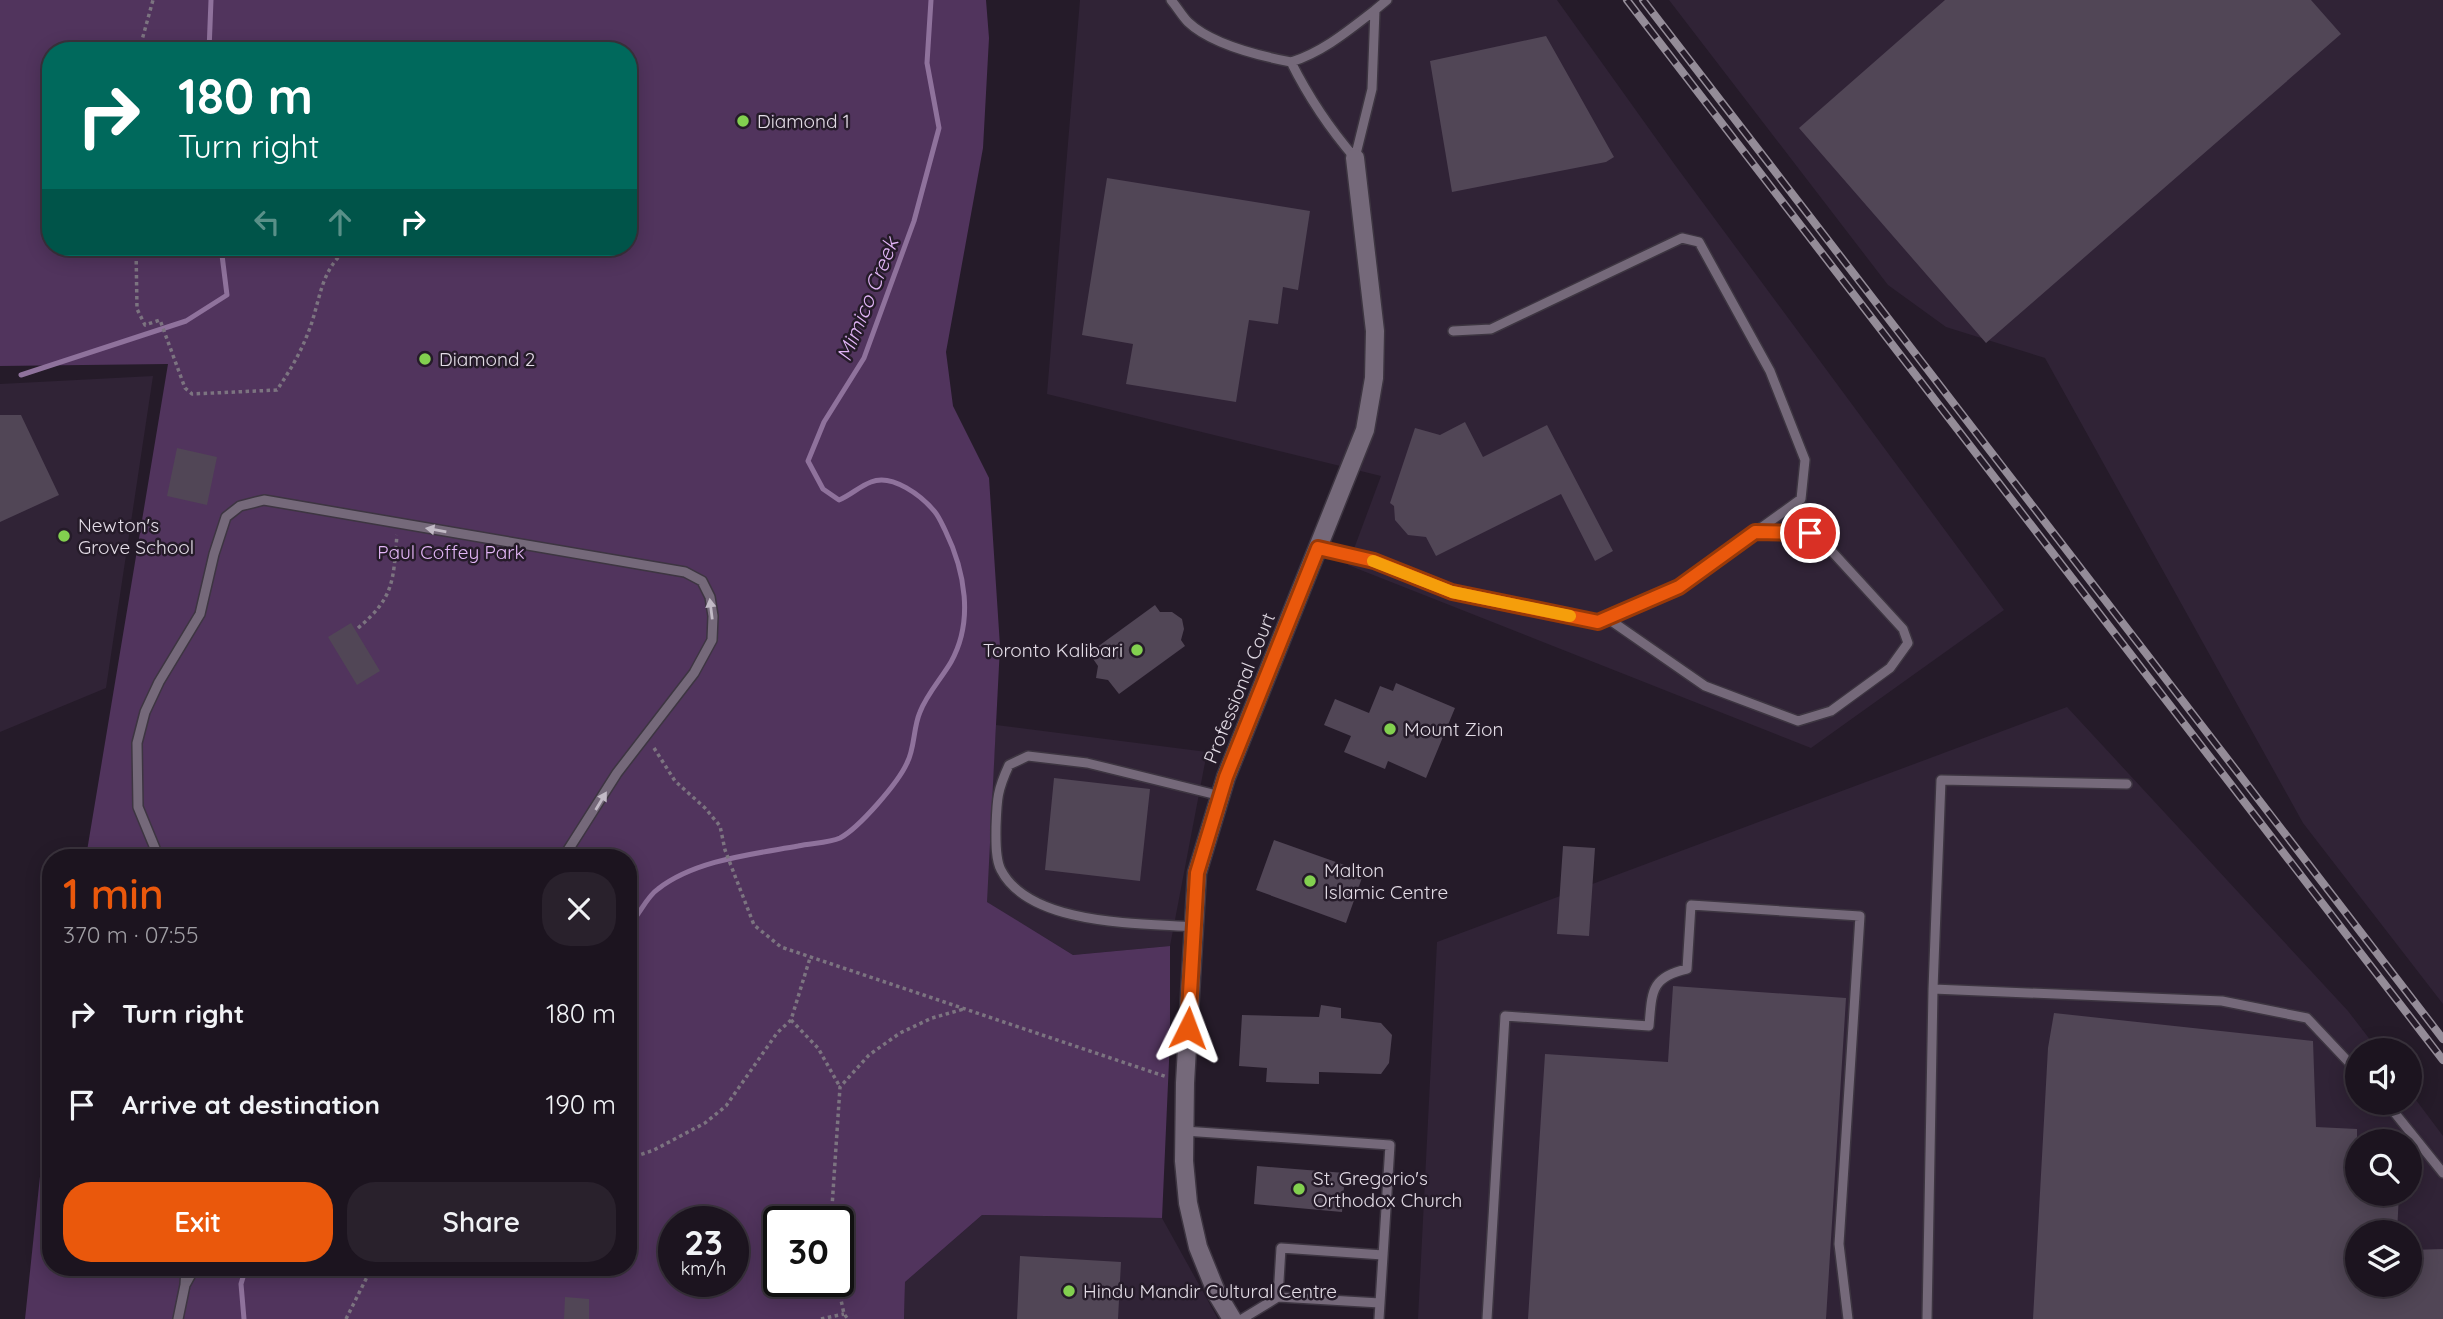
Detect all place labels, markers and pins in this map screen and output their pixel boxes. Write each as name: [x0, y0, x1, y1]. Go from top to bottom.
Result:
place label: Diamond 1: [757, 109, 850, 133]
marker: Diamond 1: [735, 113, 751, 129]
place label: Diamond 2: [439, 347, 535, 371]
marker: Diamond 2: [417, 351, 433, 367]
pin: [1780, 503, 1840, 563]
place label: Newton's Grove School: [78, 513, 194, 559]
marker: Newton's Grove School: [56, 528, 72, 544]
place label: Toronto Kalibari: [983, 638, 1123, 662]
marker: Toronto Kalibari: [1129, 642, 1145, 658]
place label: Mount Zion: [1404, 717, 1503, 741]
marker: Mount Zion: [1382, 721, 1398, 737]
place label: Malton Islamic Centre: [1324, 858, 1448, 904]
marker: Malton Islamic Centre: [1302, 873, 1318, 889]
place label: St. Gregorio's Orthodox Church: [1313, 1166, 1462, 1212]
marker: St. Gregorio's Orthodox Church: [1291, 1181, 1307, 1197]
place label: Hindu Mandir Cultural Centre: [1083, 1279, 1337, 1303]
marker: Hindu Mandir Cultural Centre: [1061, 1283, 1077, 1299]

